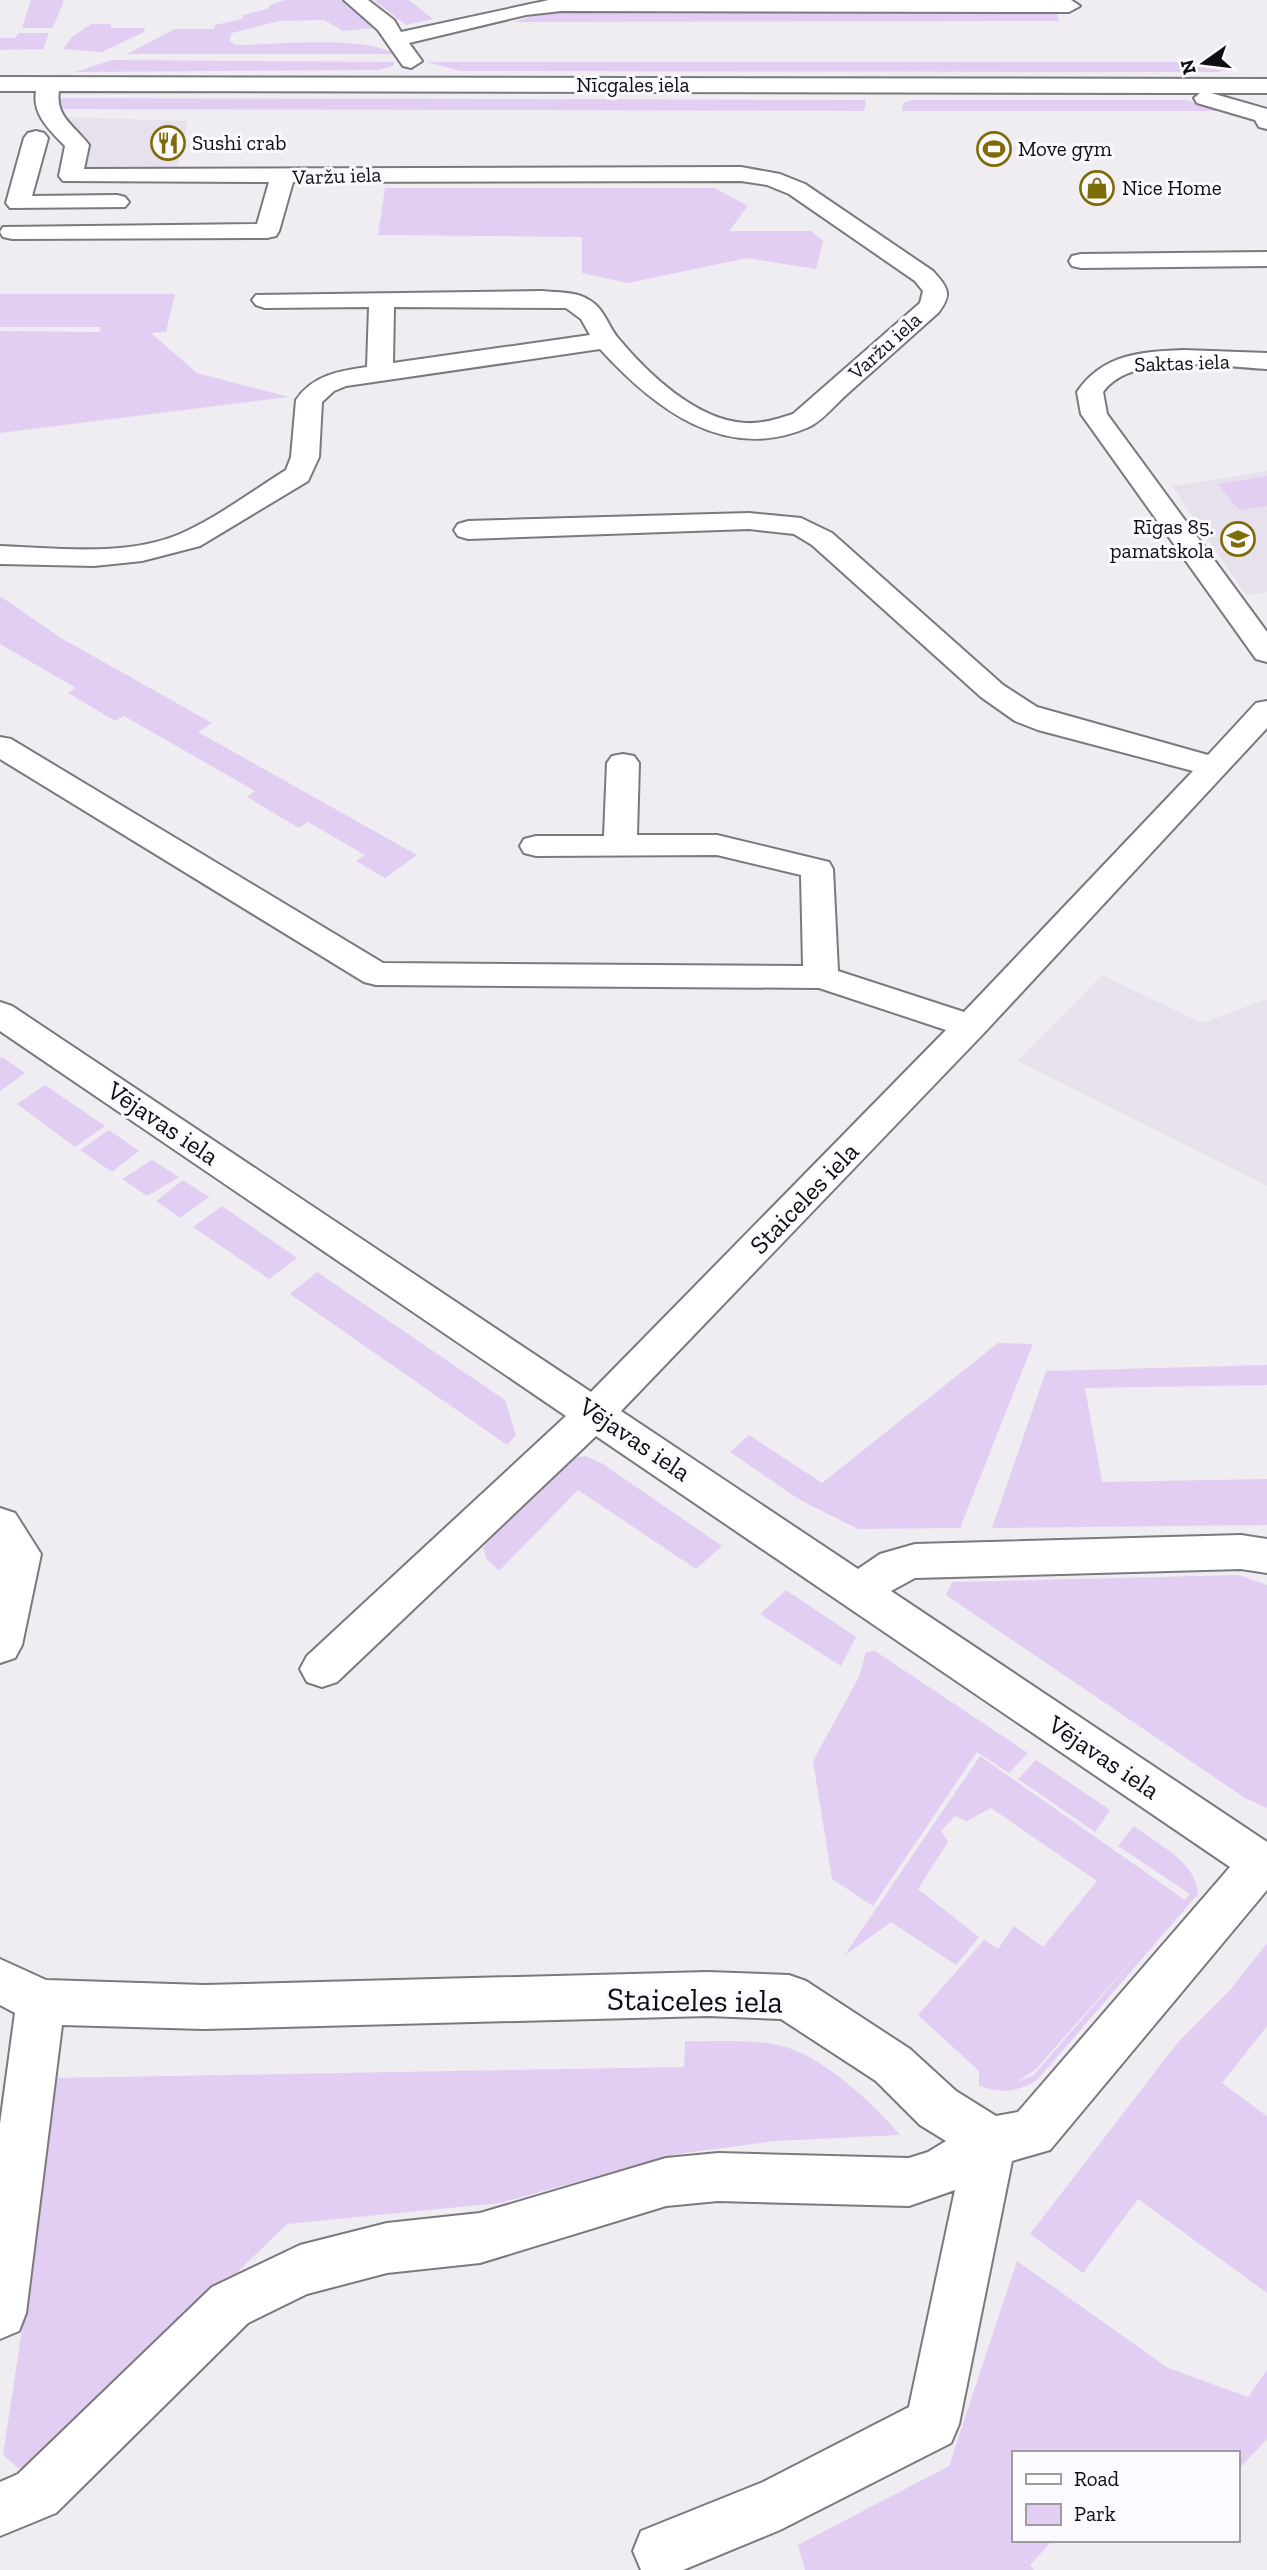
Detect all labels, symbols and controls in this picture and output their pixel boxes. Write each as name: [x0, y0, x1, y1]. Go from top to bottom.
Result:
north arrow: [1169, 28, 1239, 98]
text: N: [1175, 57, 1201, 77]
street label: Nīcgales iela: [576, 72, 690, 97]
restaurant icon: Sushi crab: [149, 124, 187, 162]
place label: Sushi crab: [192, 130, 286, 155]
sports icon: Move gym: [975, 130, 1013, 168]
place label: Move gym: [1018, 136, 1112, 161]
street label: Varžu iela: [291, 161, 382, 190]
shop icon: Nice Home: [1078, 169, 1116, 207]
place label: Nice Home: [1122, 175, 1222, 200]
street label: Varžu iela: [842, 307, 926, 385]
street label: Saktas iela: [1134, 348, 1230, 377]
place label: Rīgas 85. pamatskola: [1110, 514, 1214, 563]
school or university icon: Rīgas 85. pamatskola: [1219, 520, 1257, 558]
street label: Vējavas iela: [100, 1073, 225, 1172]
street label: Staiceles iela: [743, 1135, 865, 1261]
street label: Vējavas iela: [572, 1389, 697, 1488]
street label: Vējavas iela: [1041, 1707, 1166, 1806]
street label: Staiceles iela: [607, 1979, 783, 2021]
legend: [1012, 2451, 1239, 2542]
text: Road: [1074, 2466, 1120, 2491]
text: Park: [1074, 2501, 1116, 2526]

